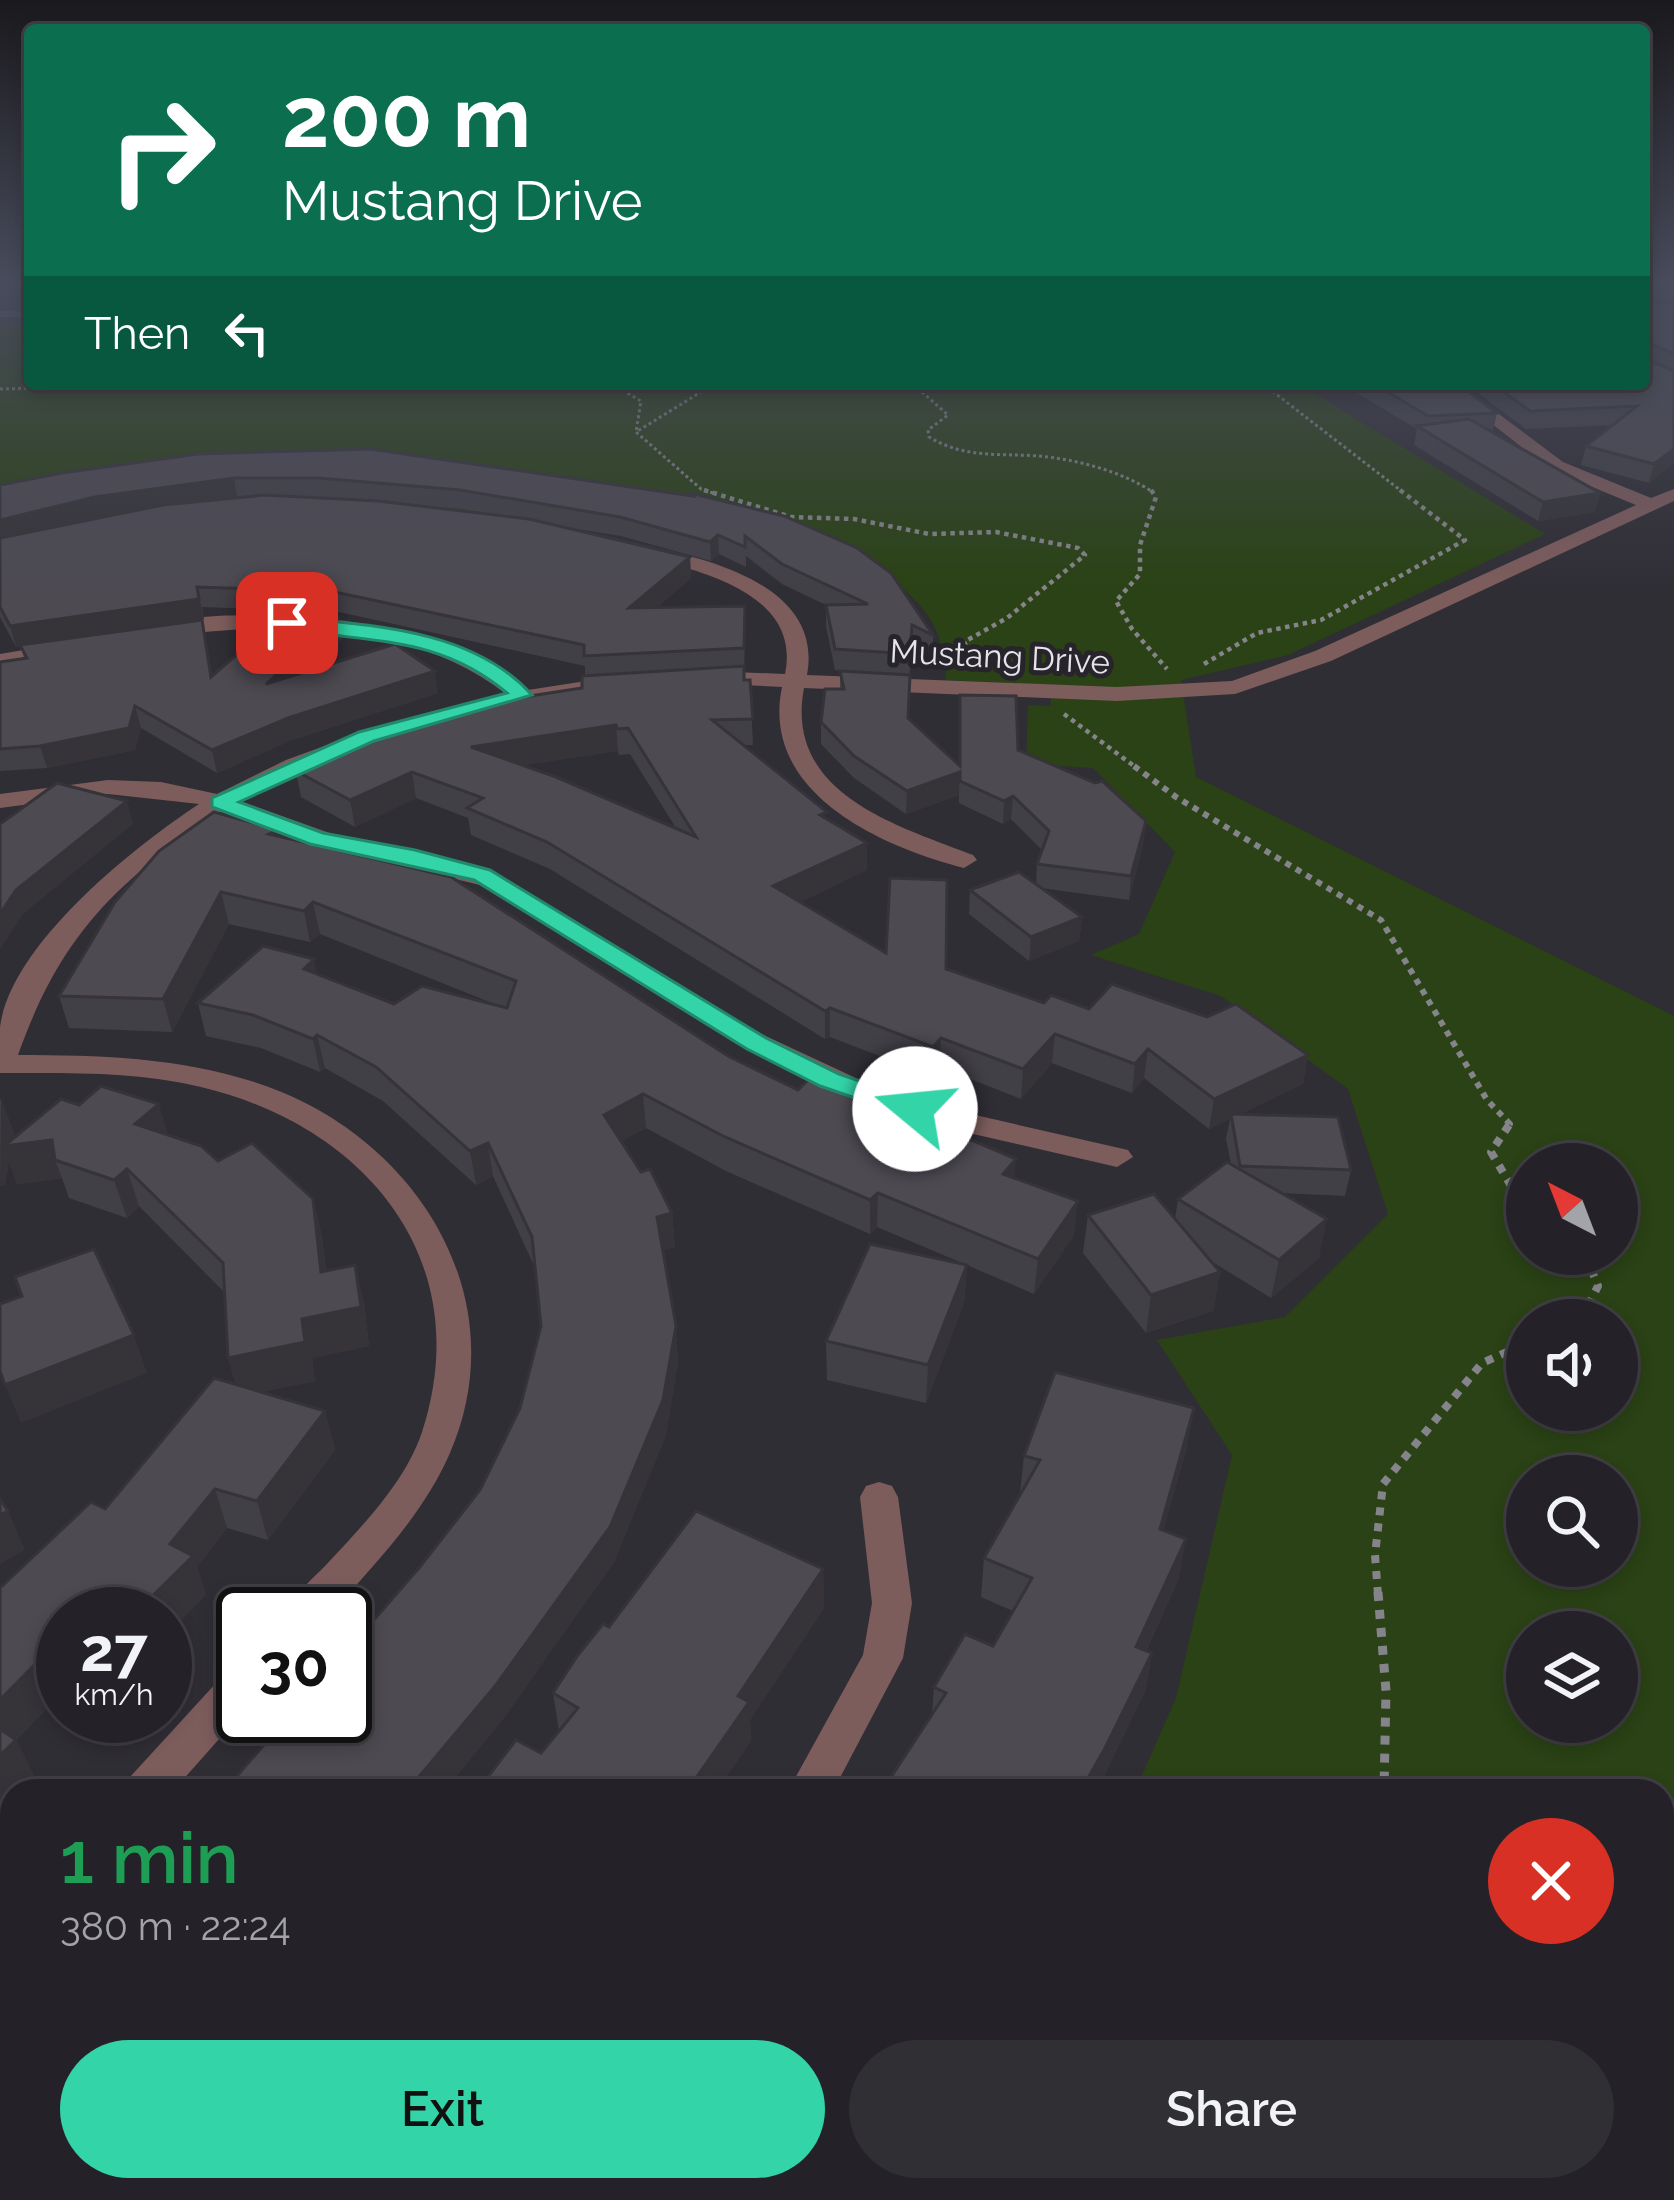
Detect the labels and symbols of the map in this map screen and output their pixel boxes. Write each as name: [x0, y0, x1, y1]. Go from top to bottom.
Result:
pin: [236, 572, 338, 674]
street label: Mustang Drive: [889, 631, 1111, 682]
position arrow: [852, 1046, 978, 1172]
north arrow: [1506, 1143, 1638, 1275]
speed limit sign: 30: [216, 1587, 372, 1743]

